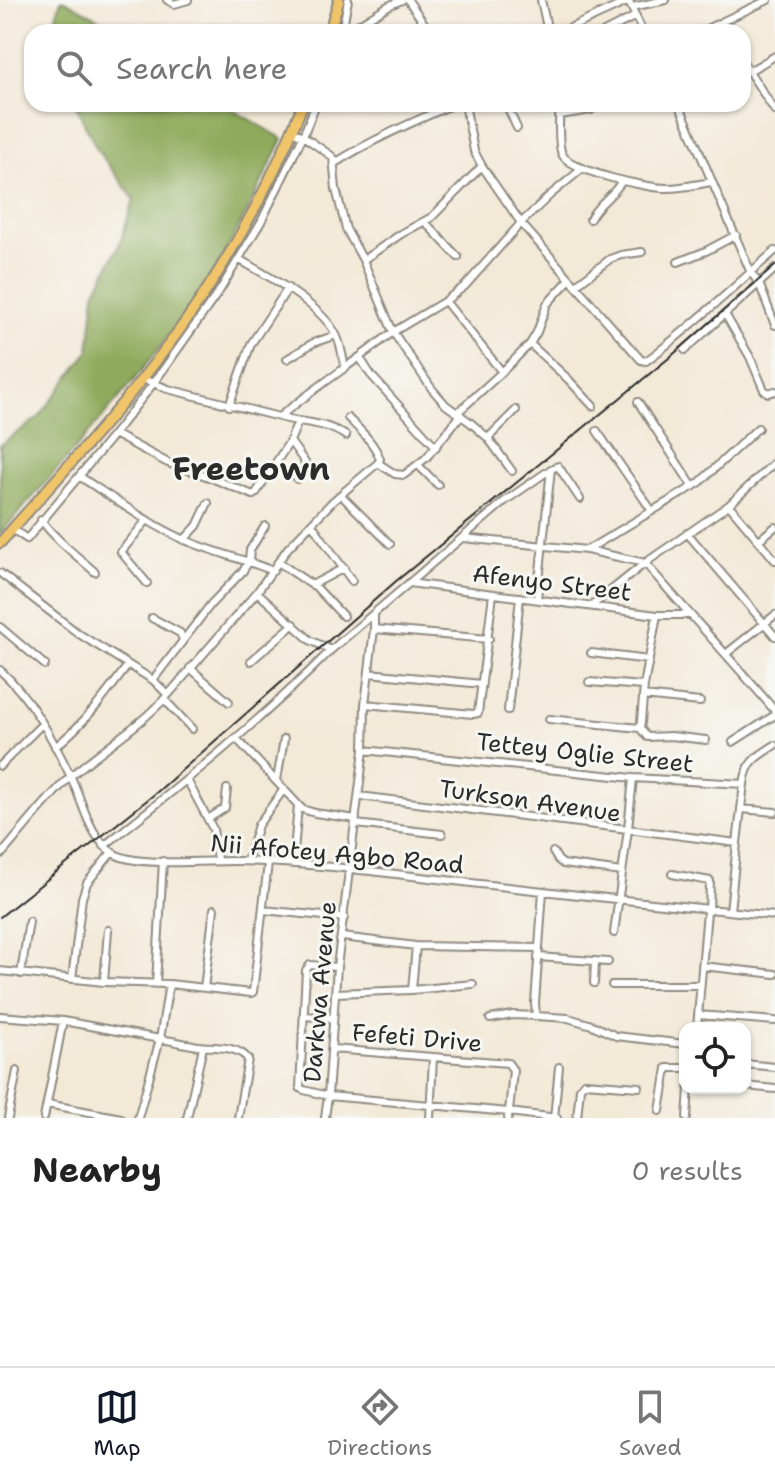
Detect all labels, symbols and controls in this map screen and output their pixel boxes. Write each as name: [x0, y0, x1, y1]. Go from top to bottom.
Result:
search box: [24, 24, 751, 112]
icon: search: [52, 46, 96, 90]
text: Search here: [116, 48, 287, 89]
district label: Freetown: [172, 447, 330, 490]
street label: Afenyo Street: [471, 557, 633, 609]
street label: Tettey Oglie Street: [475, 726, 695, 780]
street label: Turkson Avenue: [437, 772, 623, 830]
street label: Nii Afotey Agbo Road: [209, 827, 465, 881]
street label: Darkwa Avenue: [296, 900, 344, 1084]
street label: Fefeti Drive: [351, 1016, 483, 1060]
map controls: [679, 1022, 751, 1094]
button: locate: [679, 1022, 751, 1094]
text: Nearby: [32, 1147, 162, 1193]
text: 0 results: [631, 1153, 743, 1188]
tab: Map: [93, 1385, 141, 1462]
tab: Directions: [327, 1385, 432, 1462]
tab: Saved: [619, 1385, 682, 1462]

